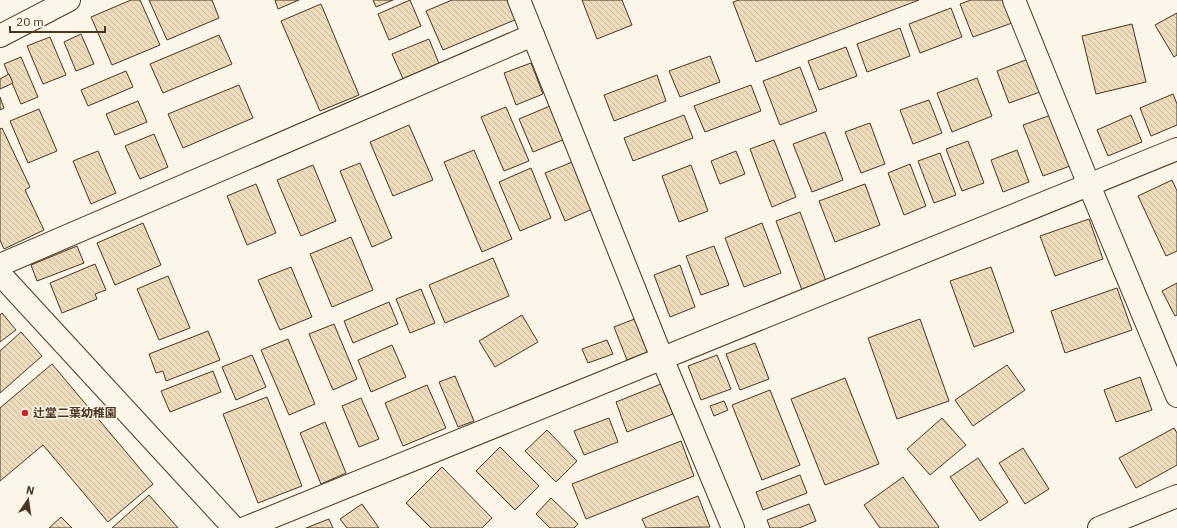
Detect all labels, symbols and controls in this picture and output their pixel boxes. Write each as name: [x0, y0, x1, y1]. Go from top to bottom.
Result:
scale bar: [10, 8, 105, 34]
text: 20 m: [16, 14, 44, 29]
place label: 辻堂二葉幼稚園: [33, 405, 117, 420]
marker: 辻堂二葉幼稚園: [20, 408, 30, 418]
north arrow: [8, 480, 48, 520]
text: N: [25, 483, 36, 498]

